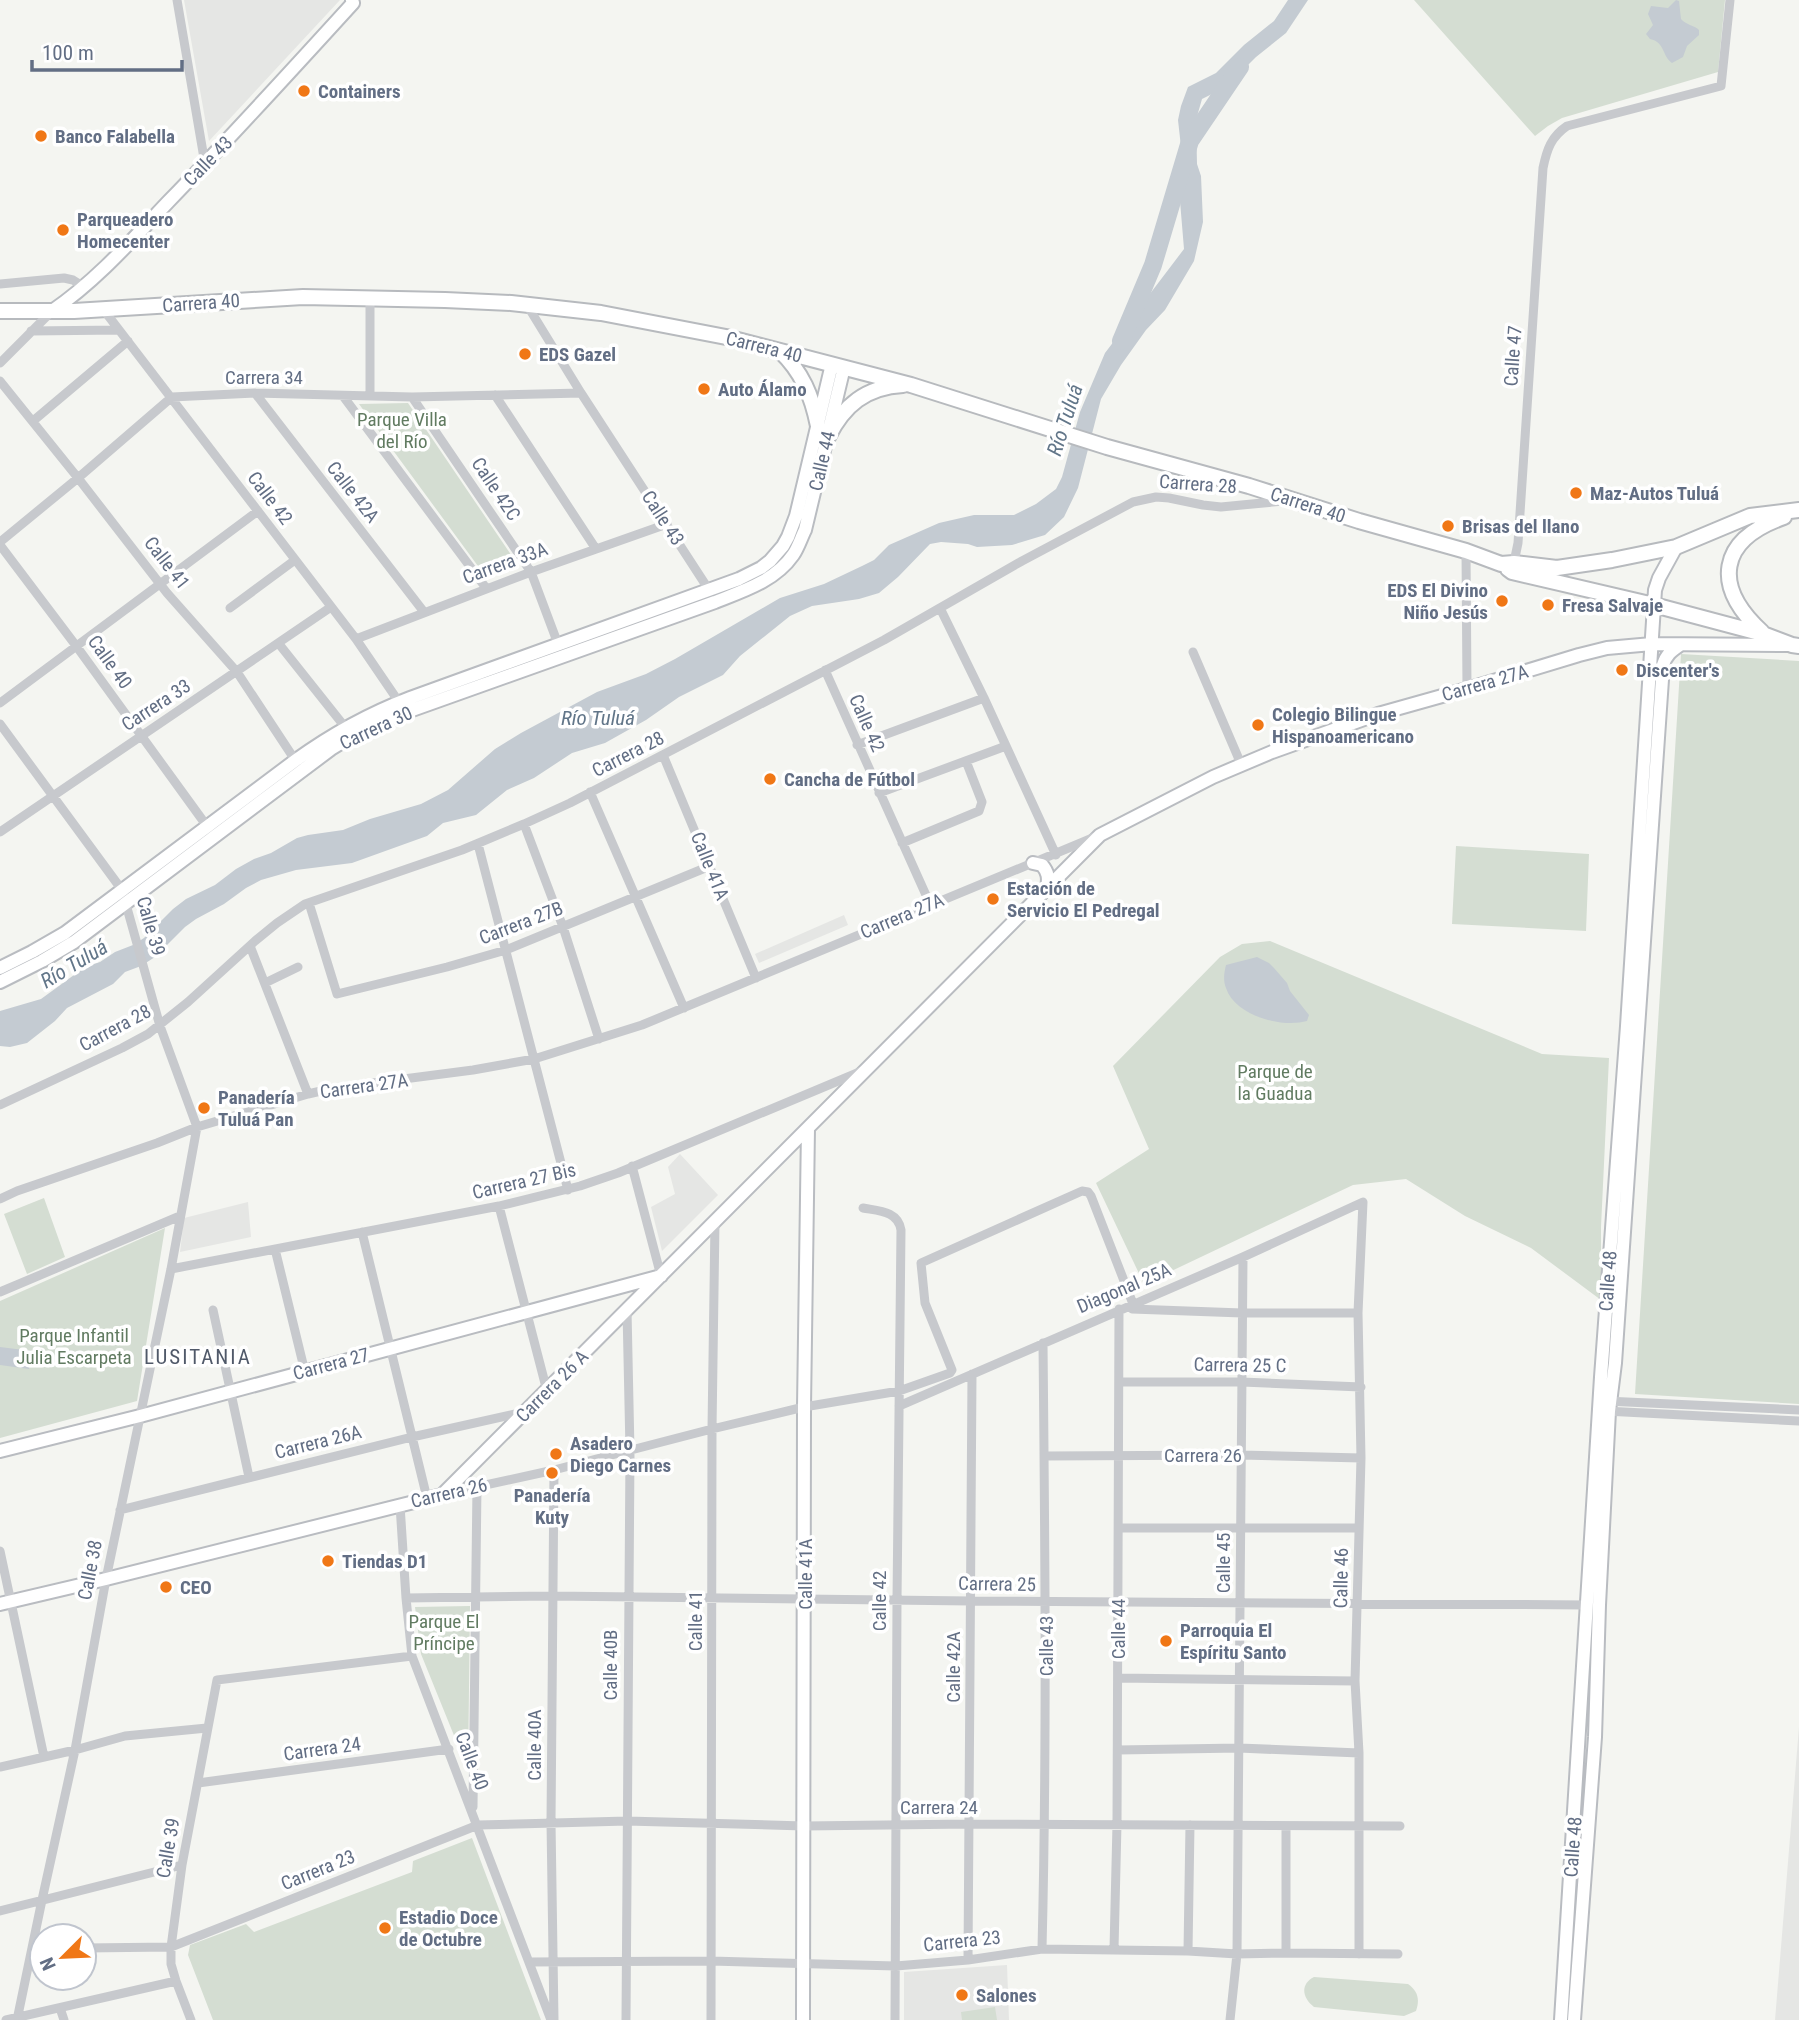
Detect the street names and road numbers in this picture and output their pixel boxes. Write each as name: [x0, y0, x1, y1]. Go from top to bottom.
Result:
street label: Calle 43: [179, 131, 237, 191]
street label: Carrera 40: [161, 289, 241, 317]
street label: Calle 47: [1499, 325, 1527, 387]
street label: Carrera 40: [723, 326, 805, 368]
street label: Carrera 34: [225, 366, 303, 389]
street label: Calle 44: [804, 429, 840, 493]
street label: Calle 42C: [467, 453, 525, 525]
street label: Calle 42A: [322, 457, 384, 527]
street label: Calle 42: [243, 467, 297, 529]
street label: Carrera 28: [1158, 470, 1238, 498]
street label: Carrera 40: [1267, 482, 1349, 528]
street label: Calle 43: [637, 486, 689, 550]
street label: Calle 41: [139, 532, 195, 594]
street label: Carrera 33A: [459, 537, 551, 589]
street label: Calle 40: [83, 631, 137, 693]
street label: Carrera 27A: [1439, 660, 1531, 706]
street label: Carrera 33: [117, 674, 195, 736]
street label: Calle 42: [844, 691, 890, 755]
street label: Carrera 30: [336, 701, 416, 755]
street label: Carrera 28: [588, 726, 668, 782]
street label: Calle 41A: [686, 829, 734, 904]
street label: Carrera 27A: [857, 888, 947, 944]
street label: Calle 39: [132, 894, 170, 958]
street label: Carrera 27B: [476, 896, 566, 950]
street label: Carrera 28: [75, 1000, 155, 1056]
street label: Carrera 27A: [318, 1068, 410, 1104]
street label: Carrera 27 Bis: [470, 1158, 578, 1204]
street label: Calle 48: [1594, 1250, 1622, 1312]
street label: Diagonal 25A: [1073, 1258, 1175, 1318]
street label: Carrera 27: [290, 1343, 372, 1385]
street label: Carrera 26 A: [511, 1345, 593, 1427]
street label: Carrera 25 C: [1193, 1353, 1287, 1377]
street label: Carrera 26A: [272, 1420, 364, 1464]
street label: Carrera 26: [1164, 1444, 1242, 1467]
street label: Carrera 26: [408, 1473, 490, 1513]
street label: Calle 45: [1212, 1533, 1235, 1593]
street label: Calle 38: [73, 1538, 107, 1602]
street label: Calle 41A: [794, 1538, 817, 1610]
street label: Calle 46: [1329, 1547, 1353, 1609]
street label: Calle 42: [868, 1571, 891, 1631]
street label: Carrera 25: [958, 1572, 1036, 1596]
street label: Calle 41: [684, 1591, 707, 1651]
street label: Calle 44: [1107, 1599, 1130, 1659]
street label: Calle 43: [1035, 1616, 1058, 1676]
street label: Calle 40B: [599, 1630, 622, 1701]
street label: Calle 42A: [942, 1631, 965, 1703]
street label: Calle 40A: [523, 1709, 546, 1781]
street label: Calle 40: [450, 1729, 494, 1793]
street label: Carrera 24: [282, 1732, 362, 1766]
street label: Carrera 24: [900, 1796, 978, 1819]
street label: Calle 39: [151, 1816, 185, 1880]
street label: Calle 48: [1559, 1816, 1587, 1878]
street label: Carrera 23: [278, 1845, 358, 1895]
street label: Carrera 23: [922, 1925, 1002, 1957]

